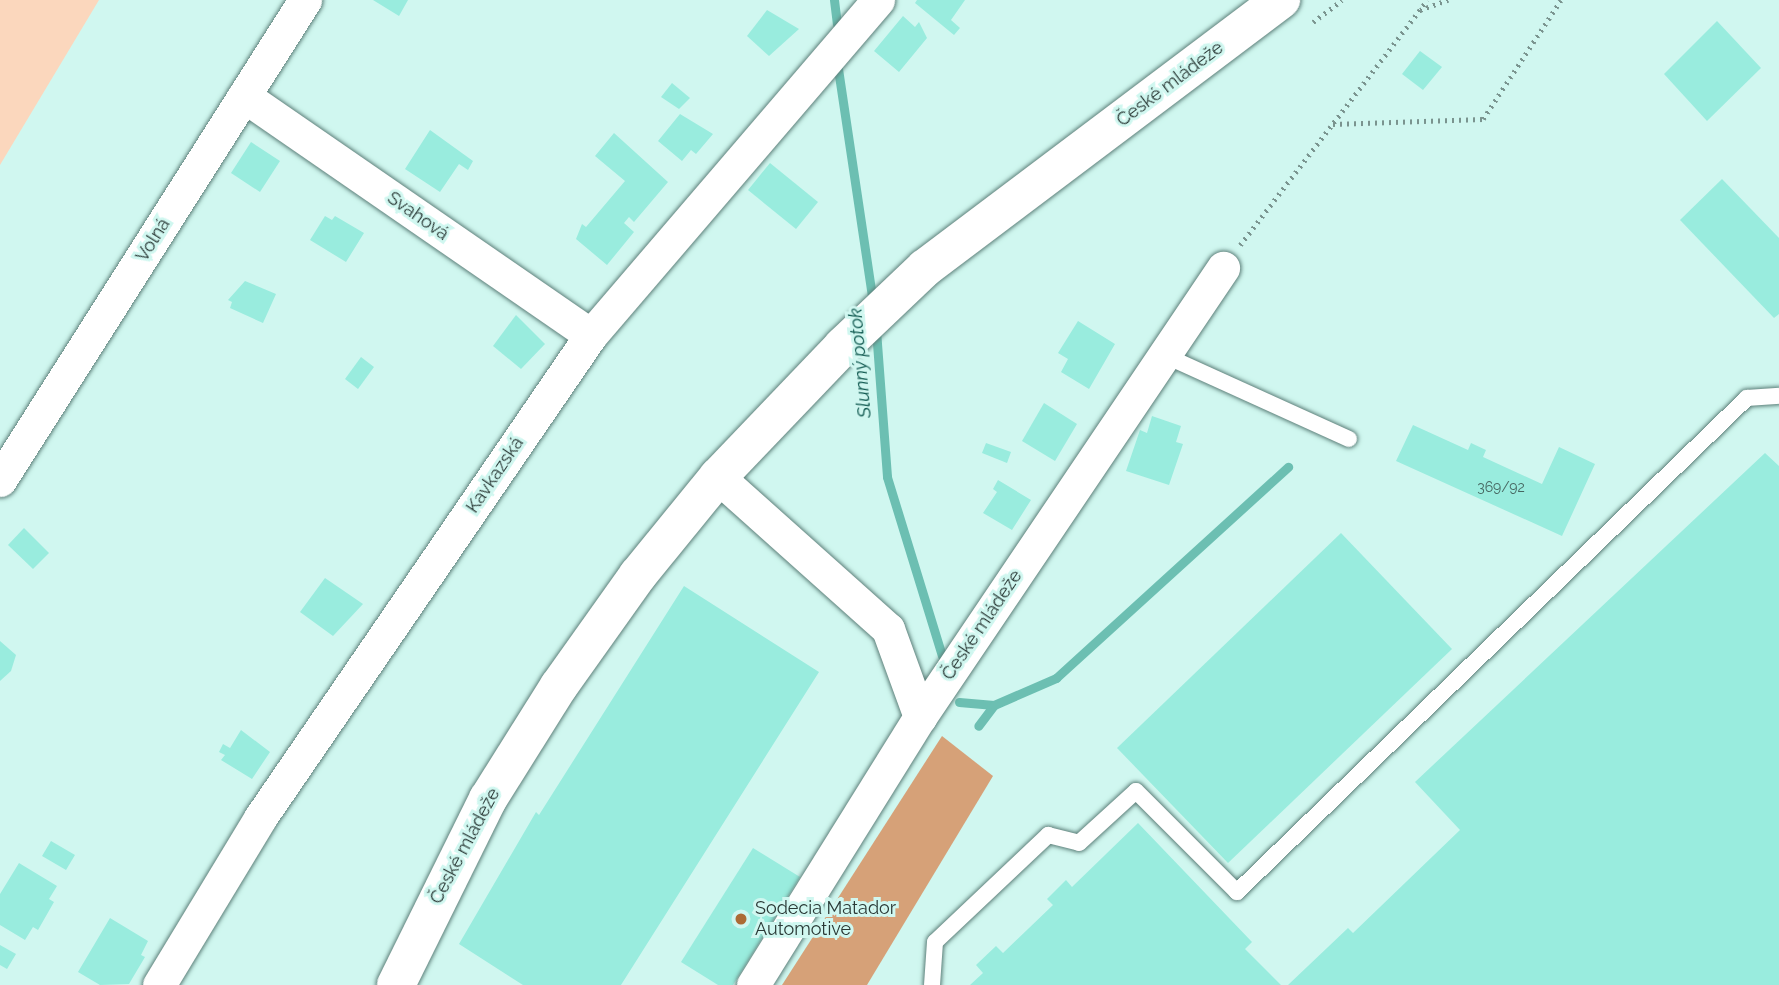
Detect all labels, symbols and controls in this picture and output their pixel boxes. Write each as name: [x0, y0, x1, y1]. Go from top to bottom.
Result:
street label: České mládeže: [1112, 37, 1228, 131]
street label: Svahová: [383, 187, 453, 245]
street label: Volná: [131, 214, 175, 266]
water label: Slunný potok: [844, 307, 876, 419]
street label: Kavkazská: [462, 433, 528, 517]
house number: 369/92: [1477, 479, 1525, 495]
street label: České mládeže: [937, 566, 1027, 684]
street label: České mládeže: [425, 784, 505, 908]
place label: Sodecia Matador Automotive: [755, 898, 896, 940]
marker: Sodecia Matador Automotive: [733, 911, 749, 927]

